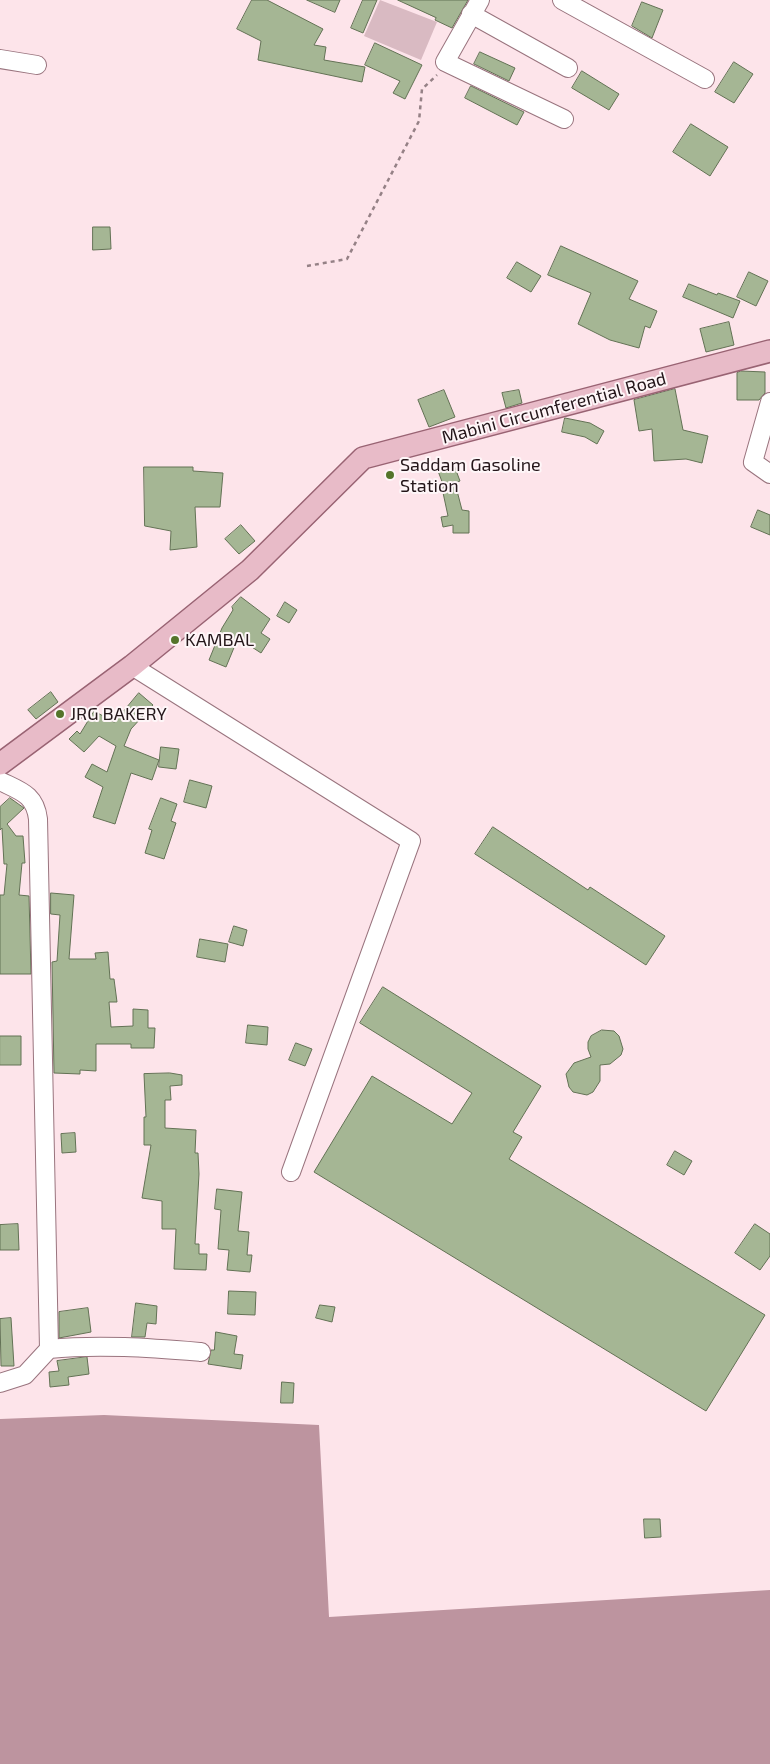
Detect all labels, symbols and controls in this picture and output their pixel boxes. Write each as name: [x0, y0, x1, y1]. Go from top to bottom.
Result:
street label: Mabini Circumferential Road: [439, 368, 669, 448]
place label: Saddam Gasoline Station: [400, 454, 541, 496]
marker: Saddam Gasoline Station: [384, 469, 396, 481]
place label: KAMBAL: [185, 629, 254, 651]
marker: KAMBAL: [169, 634, 181, 646]
place label: JRG BAKERY: [70, 703, 167, 725]
marker: JRG BAKERY: [54, 708, 66, 720]

